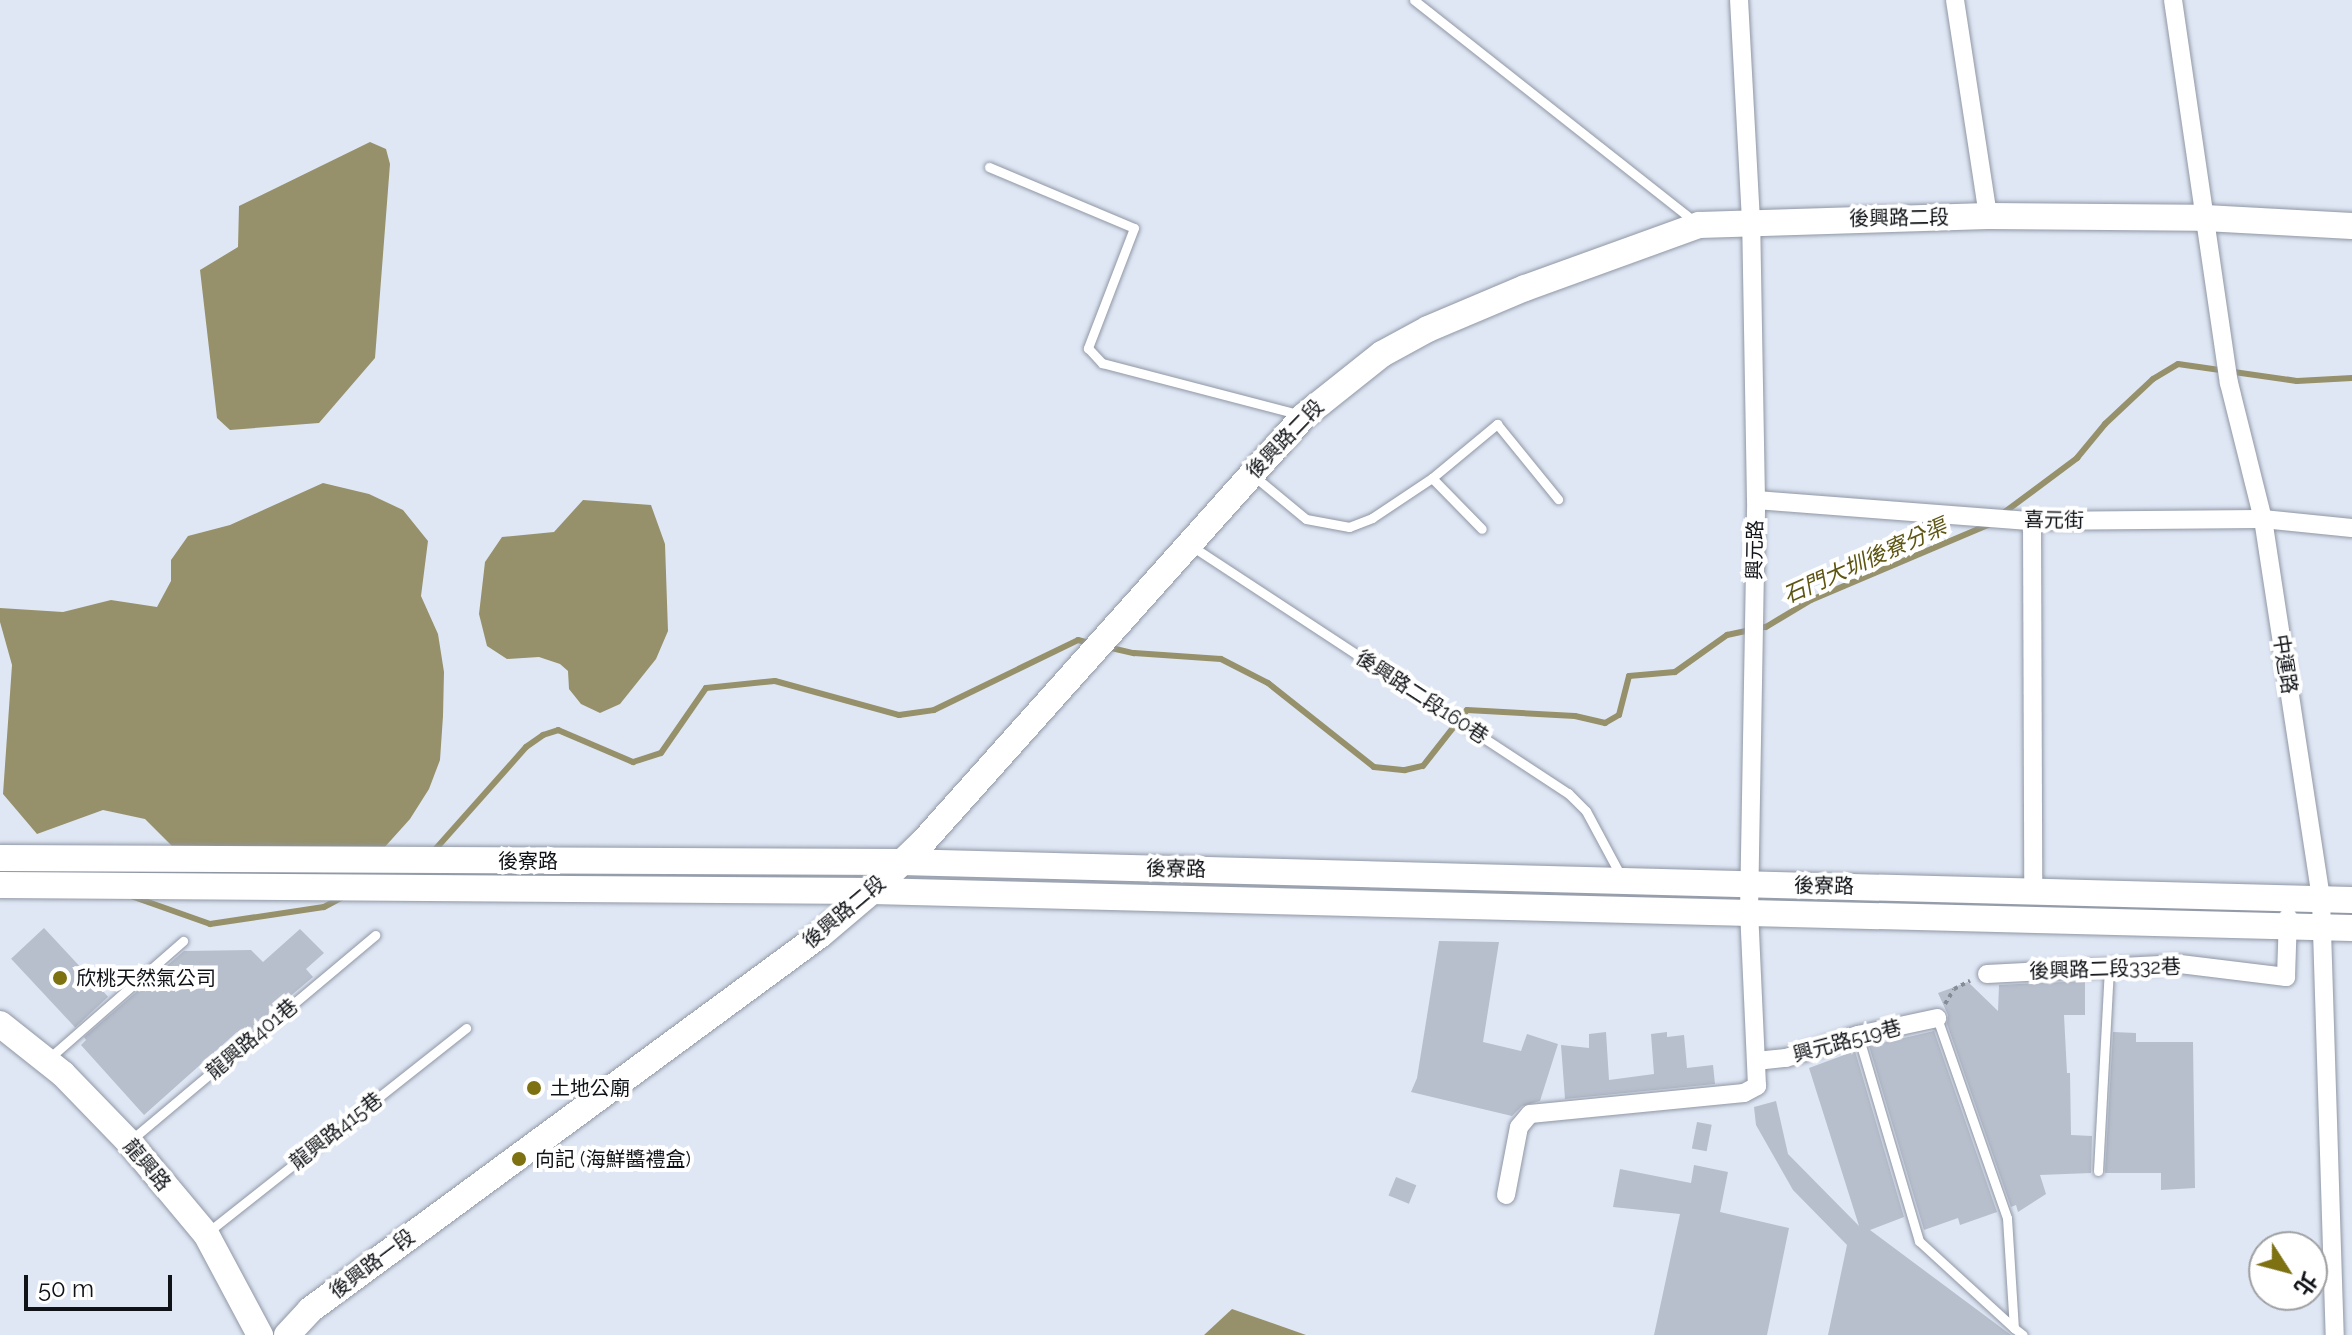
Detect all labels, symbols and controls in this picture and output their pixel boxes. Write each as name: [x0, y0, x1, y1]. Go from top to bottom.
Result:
street label: 後興路二段: [1849, 205, 1949, 231]
street label: 後興路二段: [1242, 395, 1328, 483]
street label: 喜元街: [2024, 507, 2084, 533]
water label: 石門大圳後寮分渠: [1779, 513, 1951, 609]
street label: 興元路: [1742, 520, 1768, 580]
street label: 中運路: [2268, 632, 2302, 696]
street label: 後興路二段160巷: [1351, 645, 1493, 749]
street label: 後寮路: [498, 849, 558, 873]
street label: 後寮路: [1146, 856, 1206, 882]
street label: 後興路二段: [798, 871, 890, 953]
street label: 後寮路: [1794, 873, 1854, 899]
street label: 後興路二段332巷: [2029, 954, 2181, 984]
place label: 欣桃天然氣公司: [76, 966, 216, 990]
marker: 欣桃天然氣公司: [51, 969, 69, 987]
street label: 龍興路401巷: [201, 994, 303, 1084]
street label: 興元路519巷: [1790, 1015, 1904, 1067]
place label: 土地公廟: [550, 1076, 630, 1100]
marker: 土地公廟: [525, 1079, 543, 1097]
street label: 龍興路415巷: [285, 1088, 387, 1174]
street label: 龍興路: [119, 1134, 175, 1196]
place label: 向記 (海鮮醬禮盒): [535, 1147, 691, 1171]
marker: 向記 (海鮮醬禮盒): [510, 1150, 528, 1168]
street label: 後興路一段: [325, 1224, 419, 1304]
north arrow: [2248, 1231, 2328, 1311]
scale bar: [28, 1259, 176, 1309]
text: 北: [2289, 1267, 2323, 1300]
text: 50 m: [38, 1274, 94, 1303]

